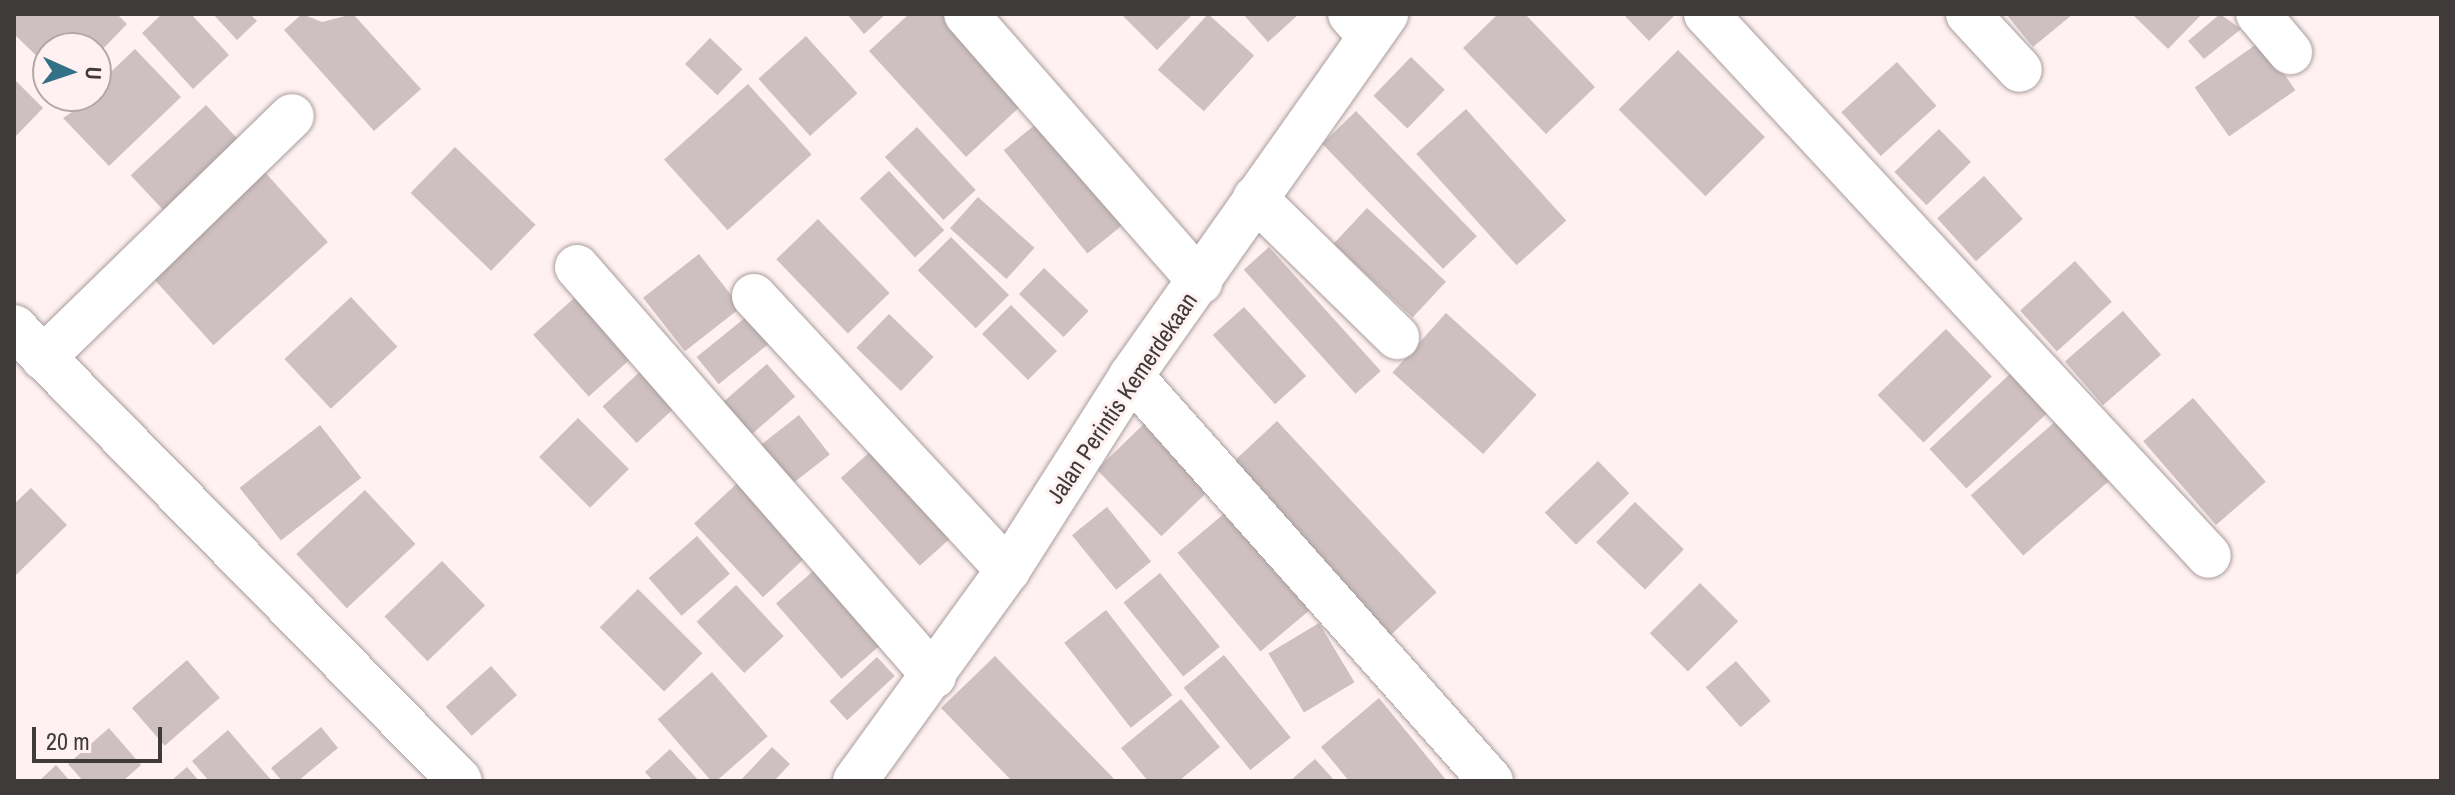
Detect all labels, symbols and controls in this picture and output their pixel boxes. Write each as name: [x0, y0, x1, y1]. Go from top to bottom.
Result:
north arrow: [32, 32, 112, 112]
text: U: [79, 66, 109, 80]
street label: Jalan Perintis Kemerdekaan: [1041, 287, 1203, 509]
scale bar: [36, 711, 166, 761]
text: 20 m: [46, 725, 90, 757]

